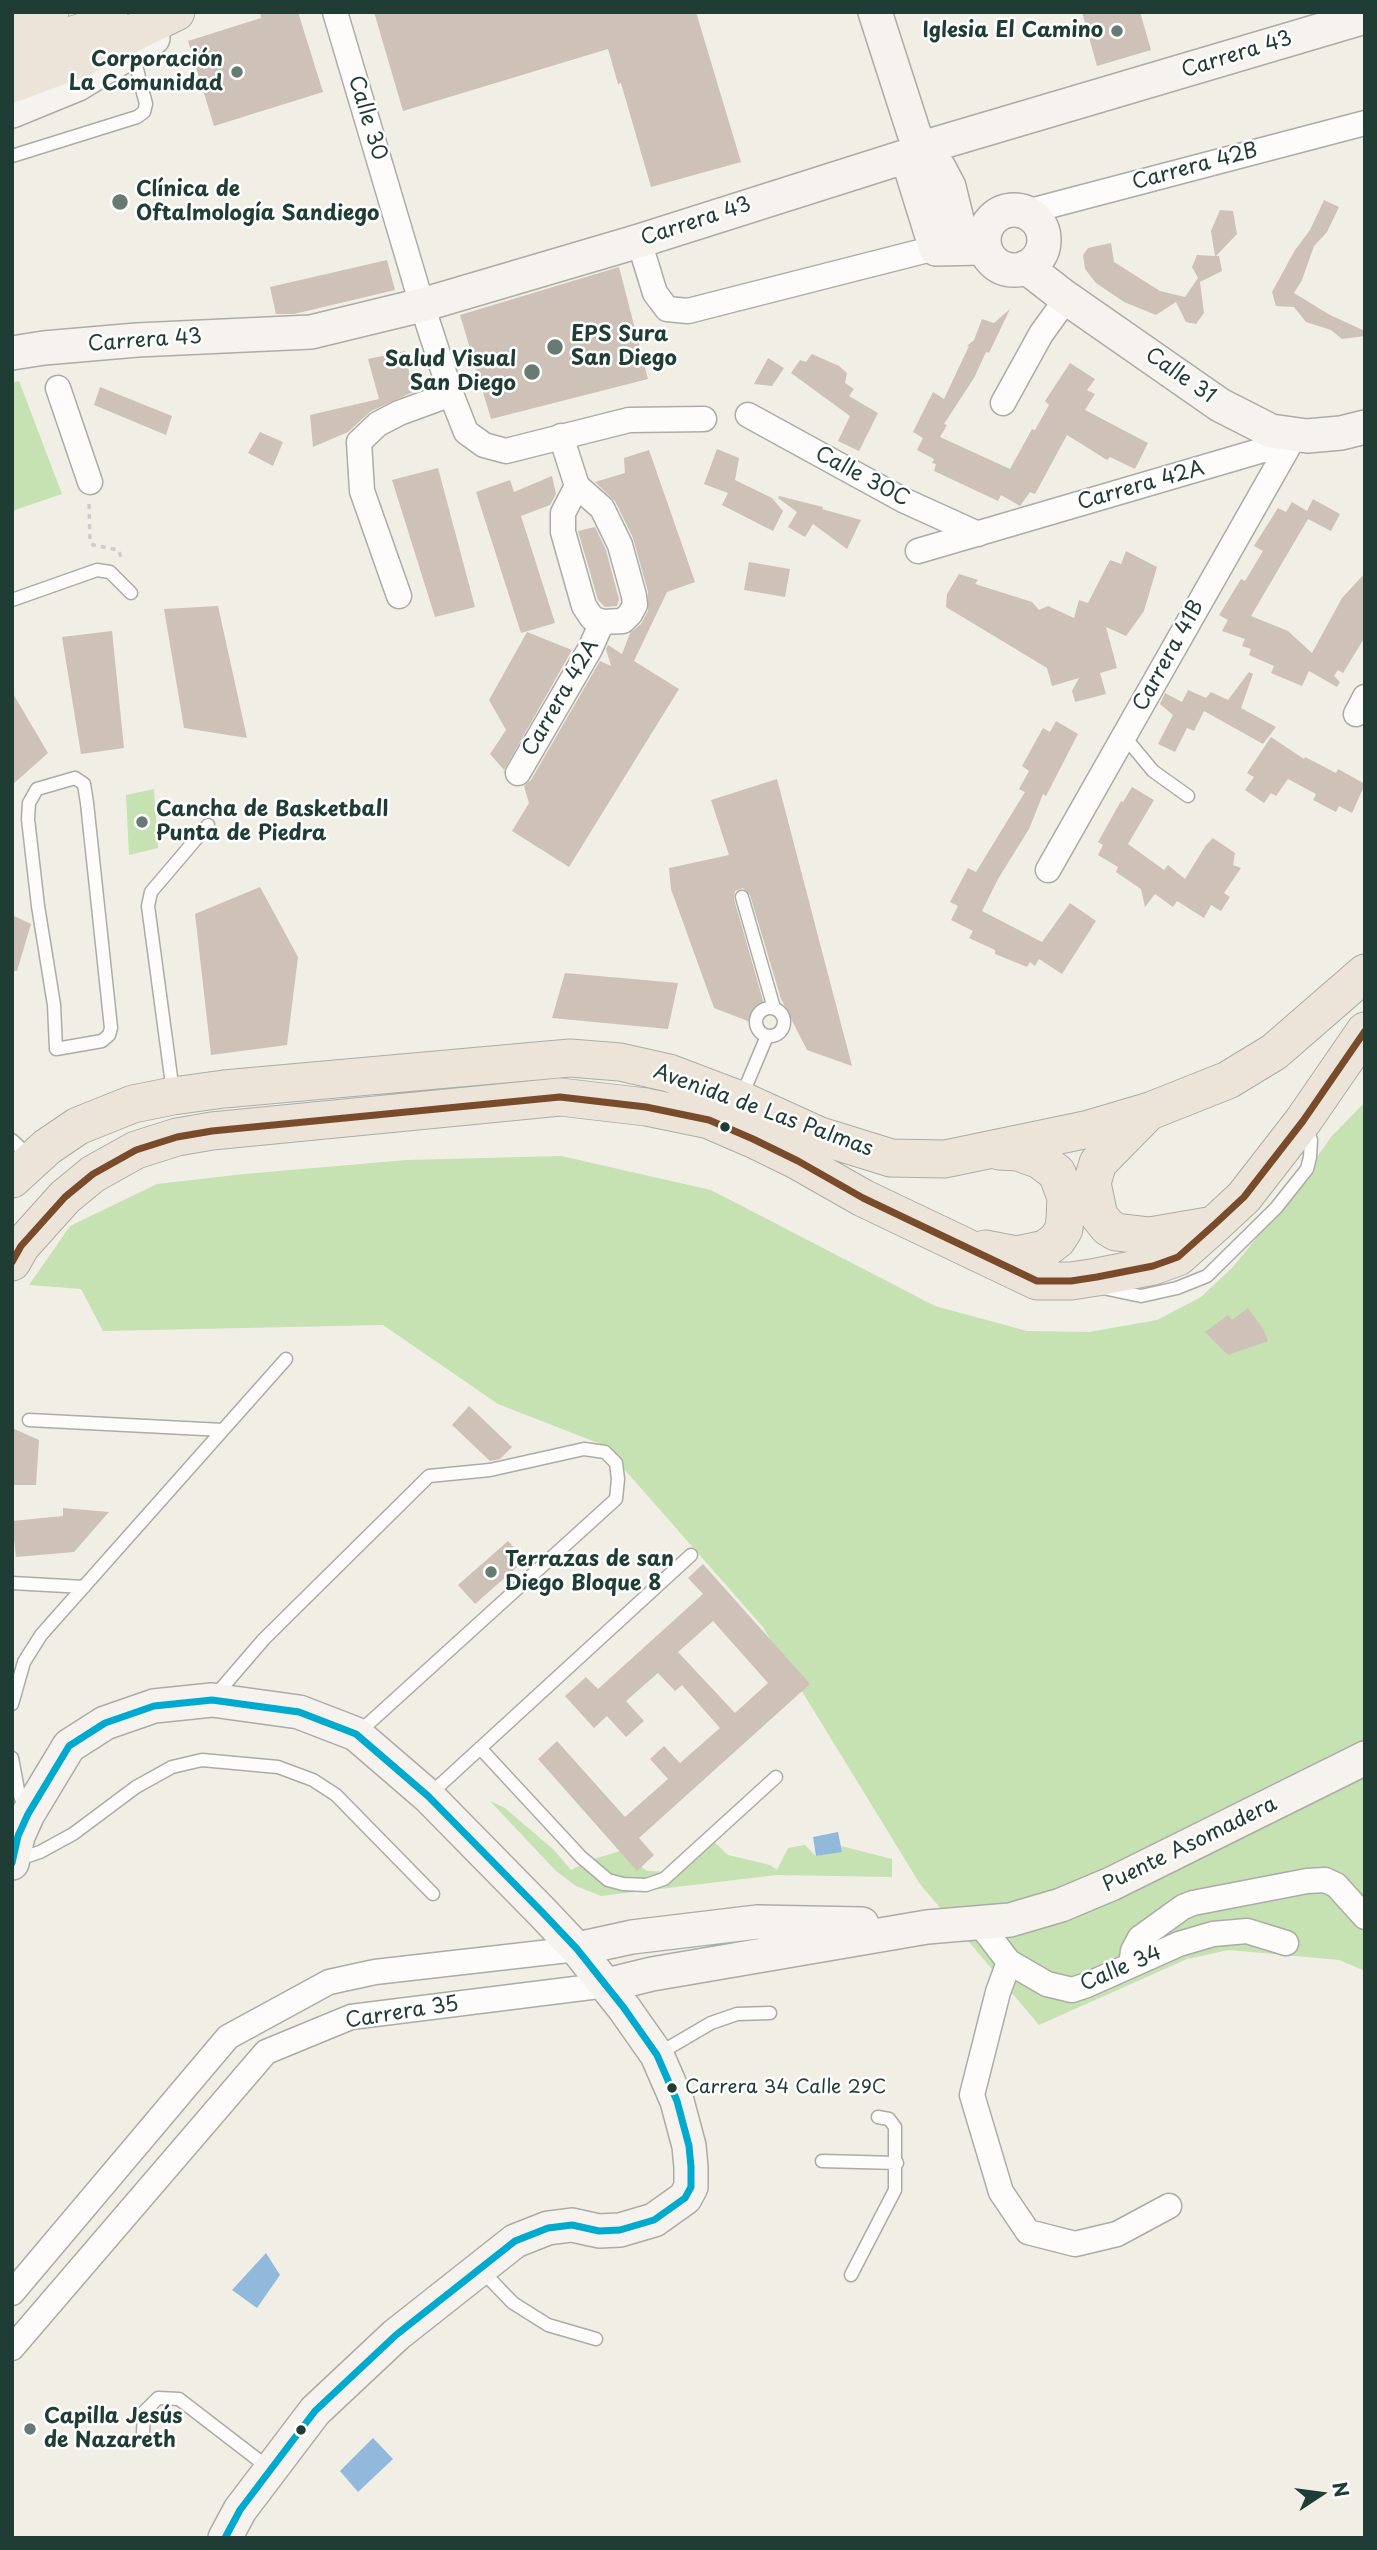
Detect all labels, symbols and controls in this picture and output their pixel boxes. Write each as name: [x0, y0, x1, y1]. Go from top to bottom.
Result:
place label: Iglesia El Camino: [923, 18, 1103, 44]
marker: Iglesia El Camino: [1109, 23, 1125, 39]
street label: Carrera 43: [1179, 26, 1295, 84]
place label: Corporación La Comunidad: [69, 47, 223, 97]
marker: Corporación La Comunidad: [229, 64, 245, 80]
street label: Calle 30: [342, 73, 392, 163]
street label: Carrera 42B: [1130, 138, 1260, 196]
place label: Clínica de Oftalmología Sandiego: [136, 177, 380, 227]
marker: Clínica de Oftalmología Sandiego: [110, 192, 130, 212]
street label: Carrera 43: [638, 192, 754, 252]
place label: EPS Sura San Diego: [571, 322, 677, 372]
street label: Carrera 43: [87, 324, 203, 358]
marker: EPS Sura San Diego: [545, 337, 565, 357]
street label: Calle 31: [1140, 343, 1220, 409]
place label: Salud Visual San Diego: [385, 347, 516, 397]
marker: Salud Visual San Diego: [522, 362, 542, 382]
street label: Calle 30C: [810, 442, 914, 512]
street label: Carrera 42A: [1075, 456, 1207, 516]
street label: Carrera 41B: [1128, 596, 1210, 716]
street label: Carrera 42A: [517, 635, 605, 761]
place label: Cancha de Basketball Punta de Piedra: [156, 797, 388, 847]
marker: Cancha de Basketball Punta de Piedra: [134, 814, 150, 830]
street label: Avenida de Las Palmas: [650, 1060, 876, 1162]
unlabelled marker: [718, 1120, 732, 1134]
place label: Terrazas de san Diego Bloque 8: [505, 1547, 674, 1597]
marker: Terrazas de san Diego Bloque 8: [483, 1564, 499, 1580]
street label: Puente Asomadera: [1099, 1792, 1281, 1898]
street label: Calle 34: [1077, 1941, 1165, 1997]
street label: Carrera 35: [344, 1992, 460, 2034]
place label: Carrera 34 Calle 29C: [685, 2077, 886, 2099]
marker: Carrera 34 Calle 29C: [665, 2081, 679, 2095]
place label: Capilla Jesús de Nazareth: [44, 2404, 183, 2454]
marker: Capilla Jesús de Nazareth: [22, 2421, 38, 2437]
unlabelled marker: [294, 2423, 308, 2437]
north arrow: [1286, 2459, 1356, 2529]
text: N: [1326, 2479, 1357, 2500]

